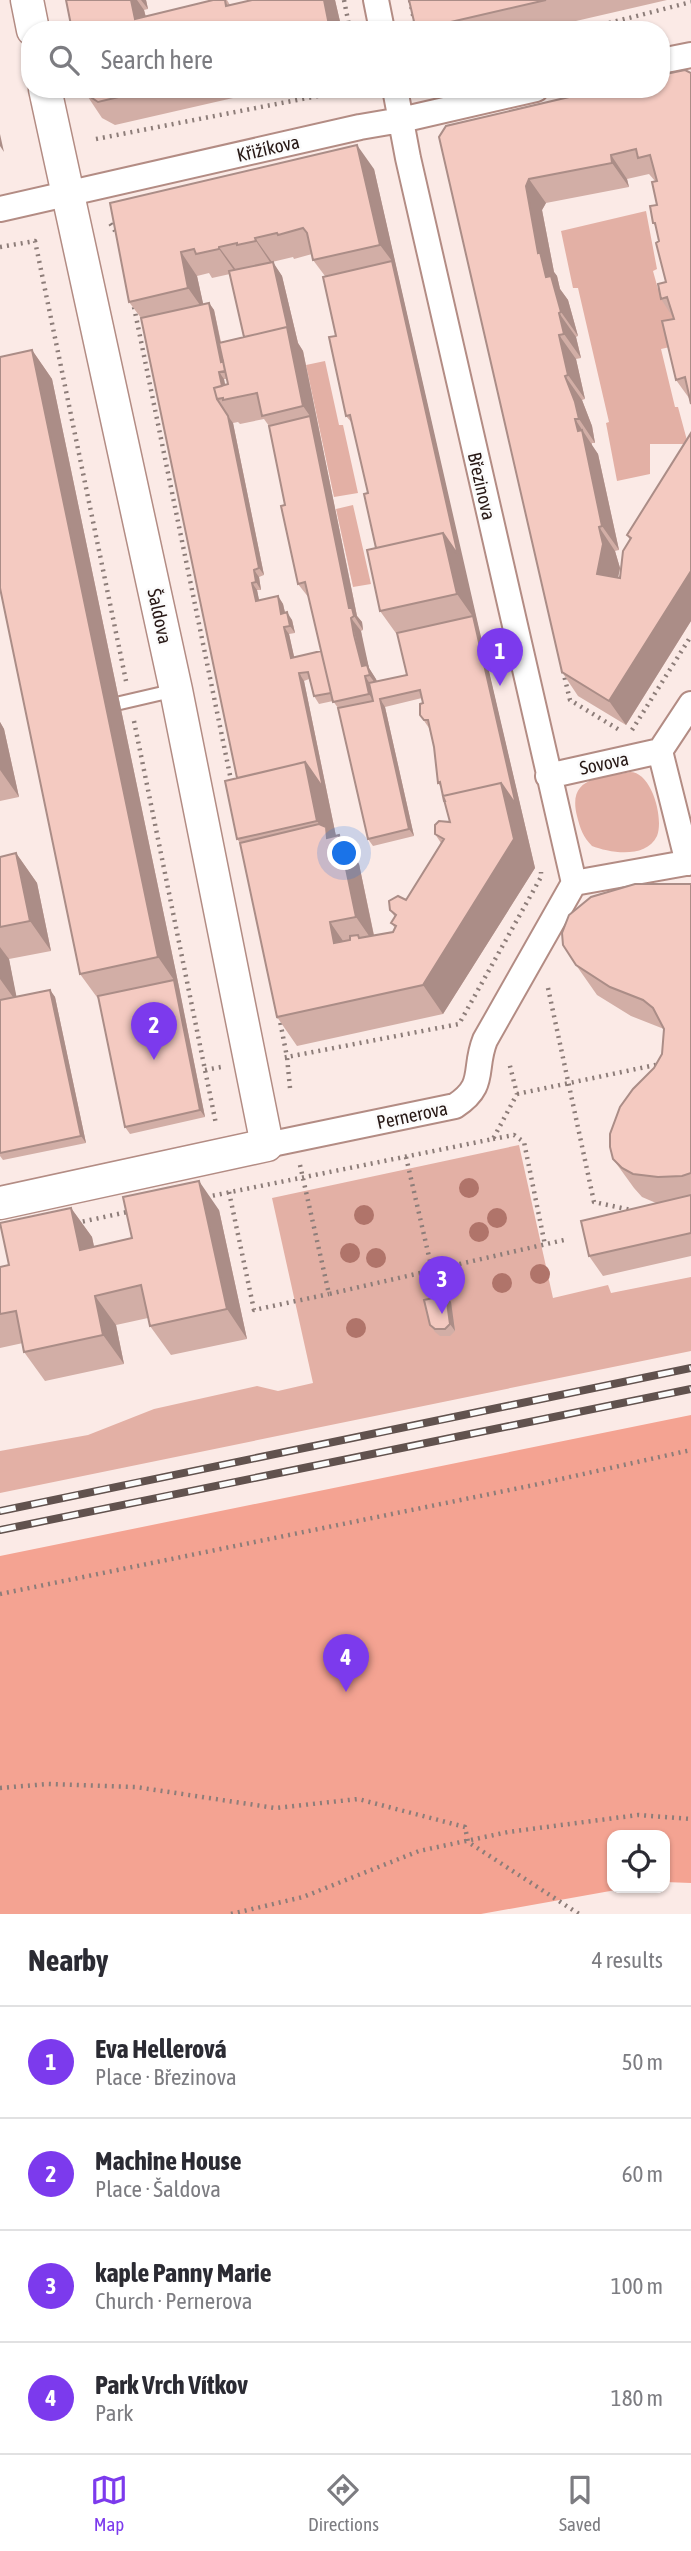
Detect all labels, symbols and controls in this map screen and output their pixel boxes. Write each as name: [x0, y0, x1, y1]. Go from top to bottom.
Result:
search box: [21, 21, 670, 98]
icon: search: [45, 41, 83, 79]
text: Search here: [101, 45, 213, 75]
street label: Křižíkova: [234, 130, 302, 166]
street label: Březinova: [464, 450, 500, 522]
street label: Šaldova: [143, 586, 177, 646]
pin: 1: [477, 628, 523, 686]
street label: Sovova: [577, 747, 631, 779]
your location: [327, 836, 361, 870]
pin: 2: [131, 1002, 177, 1060]
street label: Pernerova: [374, 1097, 450, 1133]
pin: 3: [419, 1256, 465, 1314]
pin: 4: [323, 1634, 369, 1692]
map controls: [607, 1830, 670, 1893]
button: locate: [607, 1830, 670, 1893]
text: Nearby: [28, 1943, 108, 1977]
text: 4 results: [592, 1947, 663, 1973]
text: Eva Hellerová: [95, 2034, 227, 2064]
text: 1: [46, 2049, 56, 2075]
text: 50 m: [622, 2049, 663, 2075]
text: Place · Březinova: [95, 2064, 237, 2090]
text: Machine House: [95, 2146, 242, 2176]
text: 2: [46, 2161, 56, 2187]
text: 60 m: [622, 2161, 663, 2187]
text: Place · Šaldova: [95, 2176, 221, 2202]
text: kaple Panny Marie: [95, 2258, 272, 2288]
text: 3: [46, 2273, 56, 2299]
text: 100 m: [611, 2273, 663, 2299]
text: Church · Pernerova: [95, 2288, 252, 2314]
text: Park Vrch Vítkov: [95, 2370, 248, 2400]
text: 4: [46, 2385, 56, 2411]
text: 180 m: [611, 2385, 663, 2411]
text: Park: [95, 2400, 133, 2426]
tab: Map: [90, 2471, 128, 2535]
tab: Directions: [308, 2471, 379, 2535]
tab: Saved: [559, 2471, 601, 2535]

